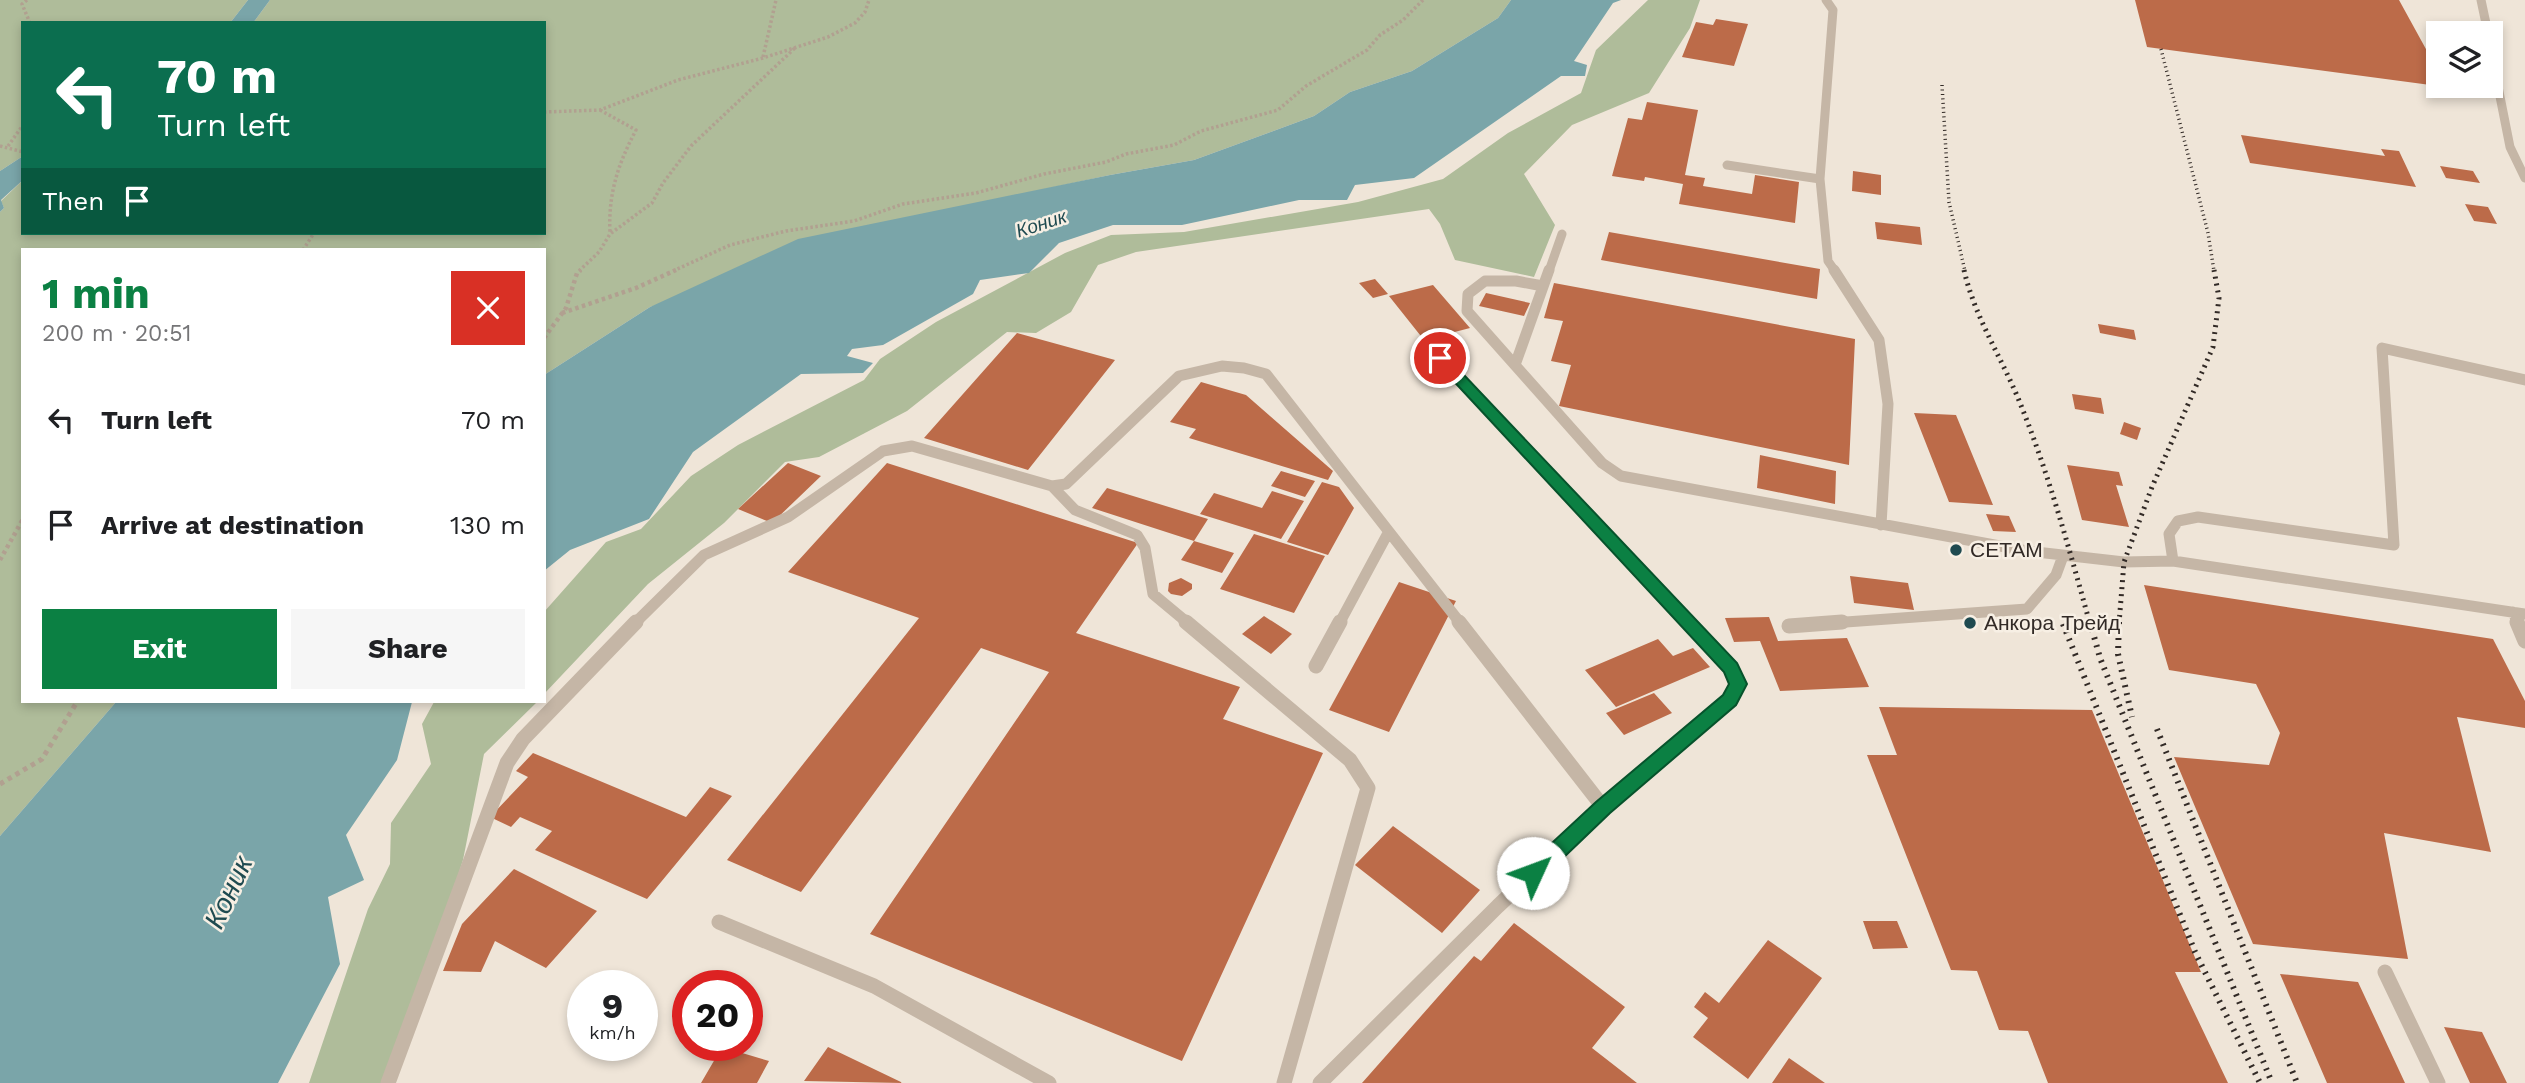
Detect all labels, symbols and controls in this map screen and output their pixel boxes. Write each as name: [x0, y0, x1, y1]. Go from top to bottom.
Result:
map controls: [2426, 21, 2503, 98]
button: layers: [2426, 21, 2503, 98]
text: 70 m: [157, 47, 277, 105]
icon: left: [42, 49, 133, 140]
text: Turn left: [157, 106, 290, 144]
icon: arrive: [118, 182, 156, 220]
text: Then: [42, 186, 104, 216]
water label: Коник: [1013, 204, 1070, 242]
text: 1 min: [42, 269, 150, 318]
button: close: [451, 271, 525, 345]
text: 200 m · 20:51: [42, 320, 192, 347]
pin: [1410, 328, 1470, 388]
icon: arrive: [1421, 339, 1459, 377]
icon: left: [42, 401, 80, 439]
text: Turn left: [101, 405, 212, 435]
text: 70 m: [461, 405, 525, 435]
icon: arrive: [42, 506, 80, 544]
text: Arrive at destination: [101, 510, 364, 540]
text: 130 m: [450, 510, 525, 540]
place label: СЕТАМ: [1970, 537, 2043, 562]
marker: СЕТАМ: [1948, 542, 1964, 558]
button: Exit: [42, 609, 277, 689]
button: Share: [291, 609, 525, 689]
place label: Анкора Трейд: [1984, 610, 2120, 635]
marker: Анкора Трейд: [1962, 615, 1978, 631]
position arrow: [1496, 836, 1570, 910]
water label: Коник: [197, 849, 260, 934]
speed limit sign: 20: [672, 970, 763, 1061]
text: 9: [602, 985, 623, 1027]
text: km/h: [589, 1022, 636, 1043]

